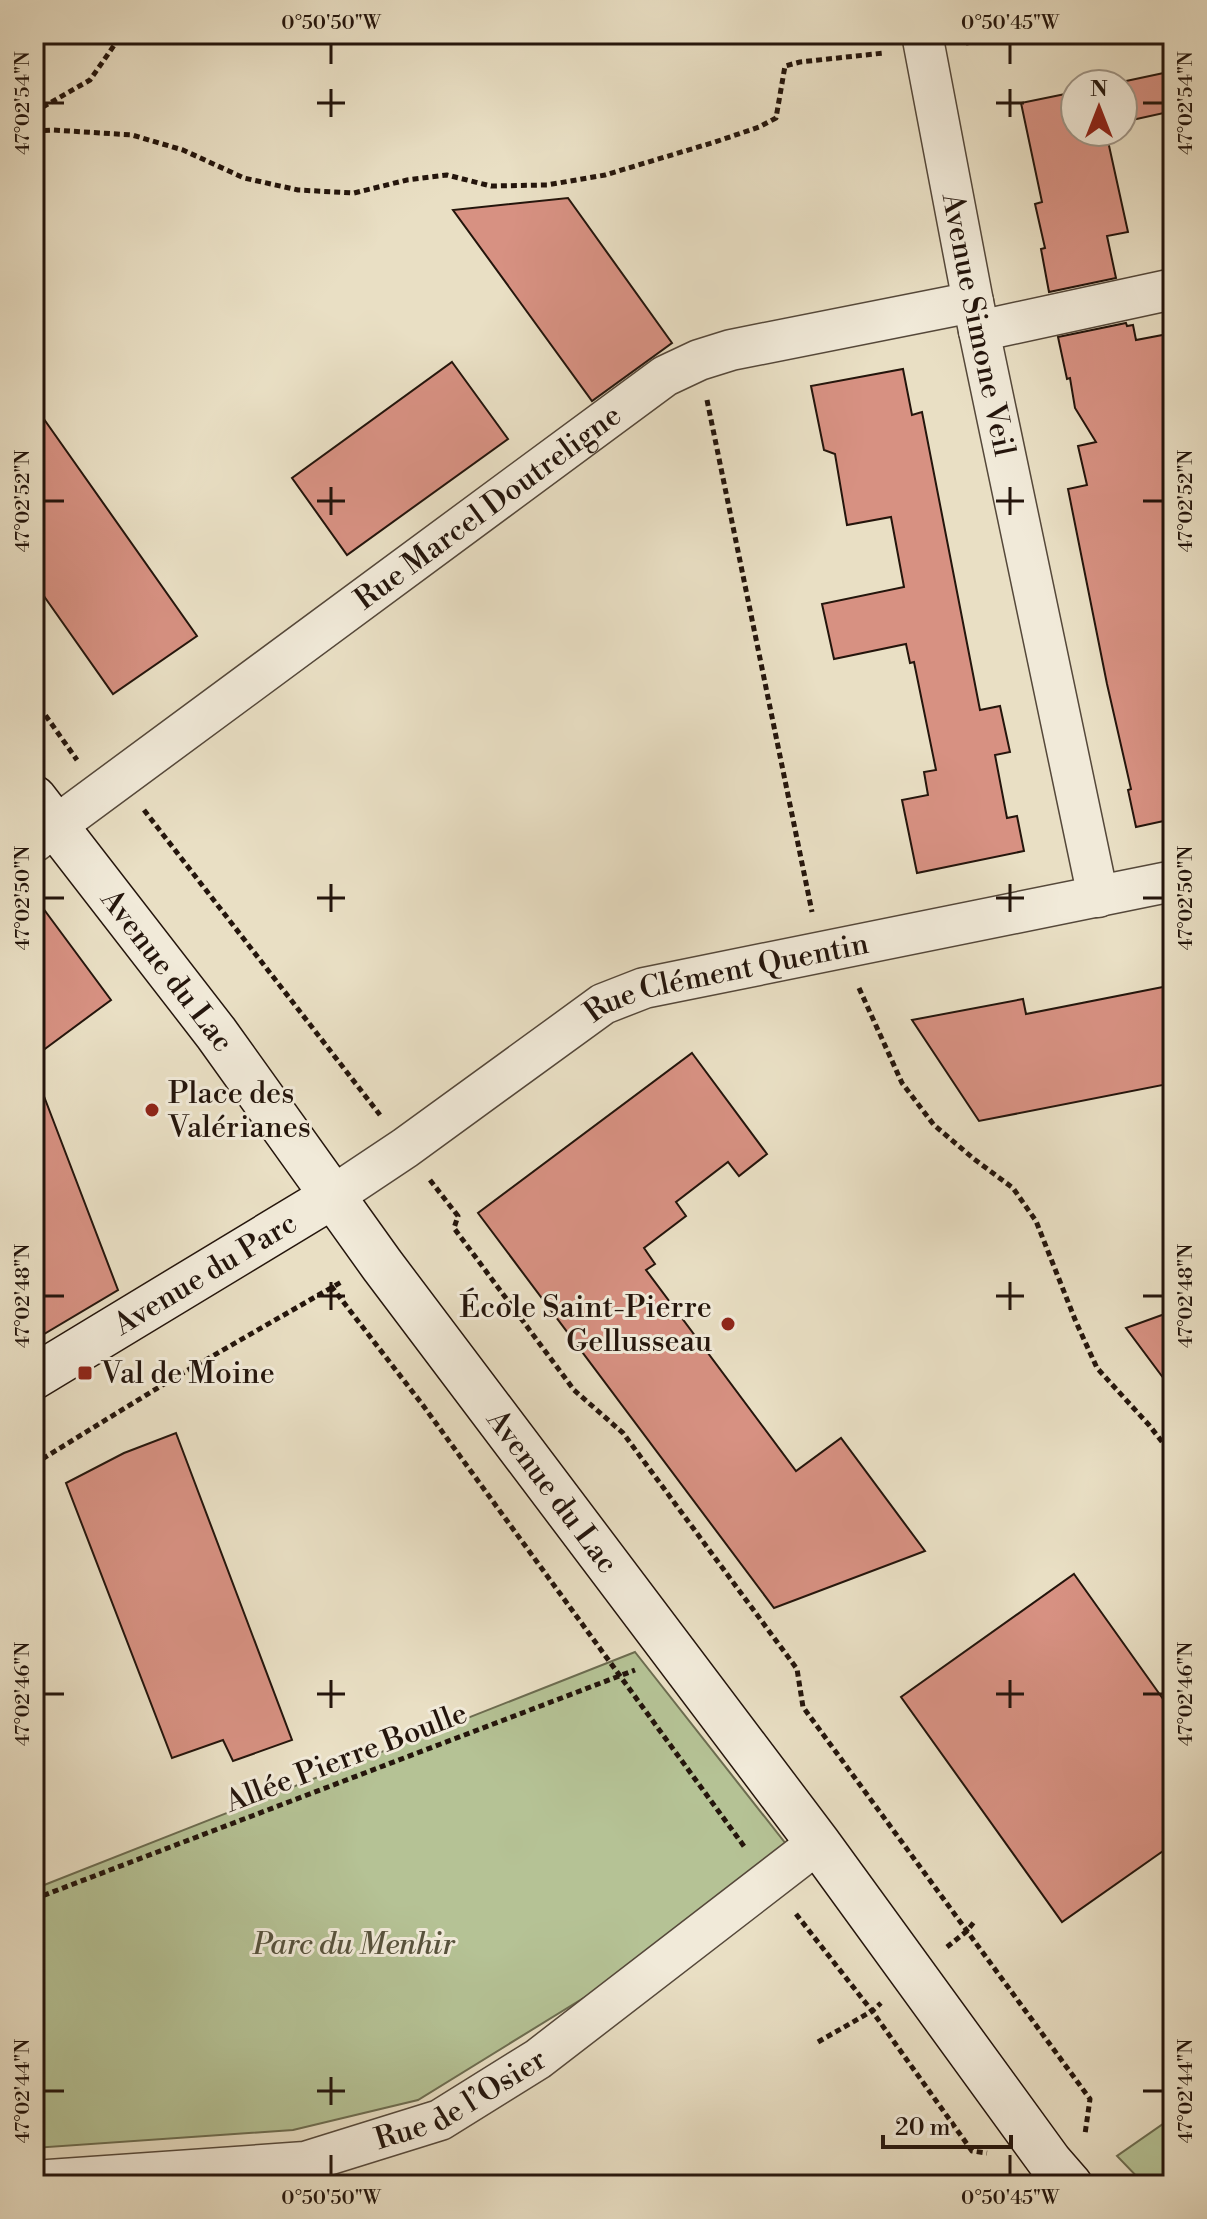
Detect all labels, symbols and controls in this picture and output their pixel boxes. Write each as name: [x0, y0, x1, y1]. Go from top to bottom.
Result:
text: 0°50'50"W: [281, 11, 382, 36]
text: 0°50'45"W: [961, 11, 1060, 36]
text: 47°02'54"N: [11, 51, 36, 155]
text: 47°02'54"N: [1174, 51, 1199, 155]
north arrow: [1059, 68, 1139, 148]
text: N: [1090, 76, 1108, 103]
street label: Avenue Simone Veil: [932, 189, 1023, 460]
street label: Rue Marcel Doutreligne: [347, 397, 629, 619]
text: 47°02'52"N: [11, 450, 36, 552]
text: 47°02'52"N: [1174, 450, 1199, 552]
text: 47°02'50"N: [11, 846, 36, 950]
text: 47°02'50"N: [1174, 846, 1199, 950]
street label: Avenue du Lac: [91, 881, 241, 1060]
street label: Rue Clément Quentin: [577, 925, 872, 1032]
place label: Place des Valérianes: [167, 1075, 311, 1147]
marker: Place des Valérianes: [143, 1101, 161, 1119]
street label: Avenue du Parc: [106, 1204, 304, 1345]
text: 47°02'48"N: [11, 1244, 36, 1348]
text: 47°02'48"N: [1174, 1244, 1199, 1348]
place label: École Saint-Pierre Gellusseau: [459, 1287, 712, 1361]
marker: École Saint-Pierre Gellusseau: [719, 1315, 737, 1333]
place label: Val de Moine: [100, 1355, 275, 1393]
marker: Val de Moine: [76, 1364, 94, 1382]
street label: Avenue du Lac: [477, 1402, 626, 1581]
text: 47°02'46"N: [11, 1642, 36, 1746]
text: 47°02'46"N: [1174, 1642, 1199, 1746]
street label: Allée Pierre Boulle: [219, 1694, 473, 1822]
park label: Parc du Menhir: [252, 1926, 456, 1964]
text: 47°02'44"N: [11, 2039, 36, 2143]
text: 47°02'44"N: [1174, 2039, 1199, 2143]
street label: Rue de l’Osier: [370, 2041, 554, 2159]
scale bar: [883, 2099, 1011, 2149]
text: 20 m: [895, 2113, 951, 2143]
text: 0°50'50"W: [281, 2186, 382, 2211]
text: 0°50'45"W: [961, 2186, 1060, 2211]

